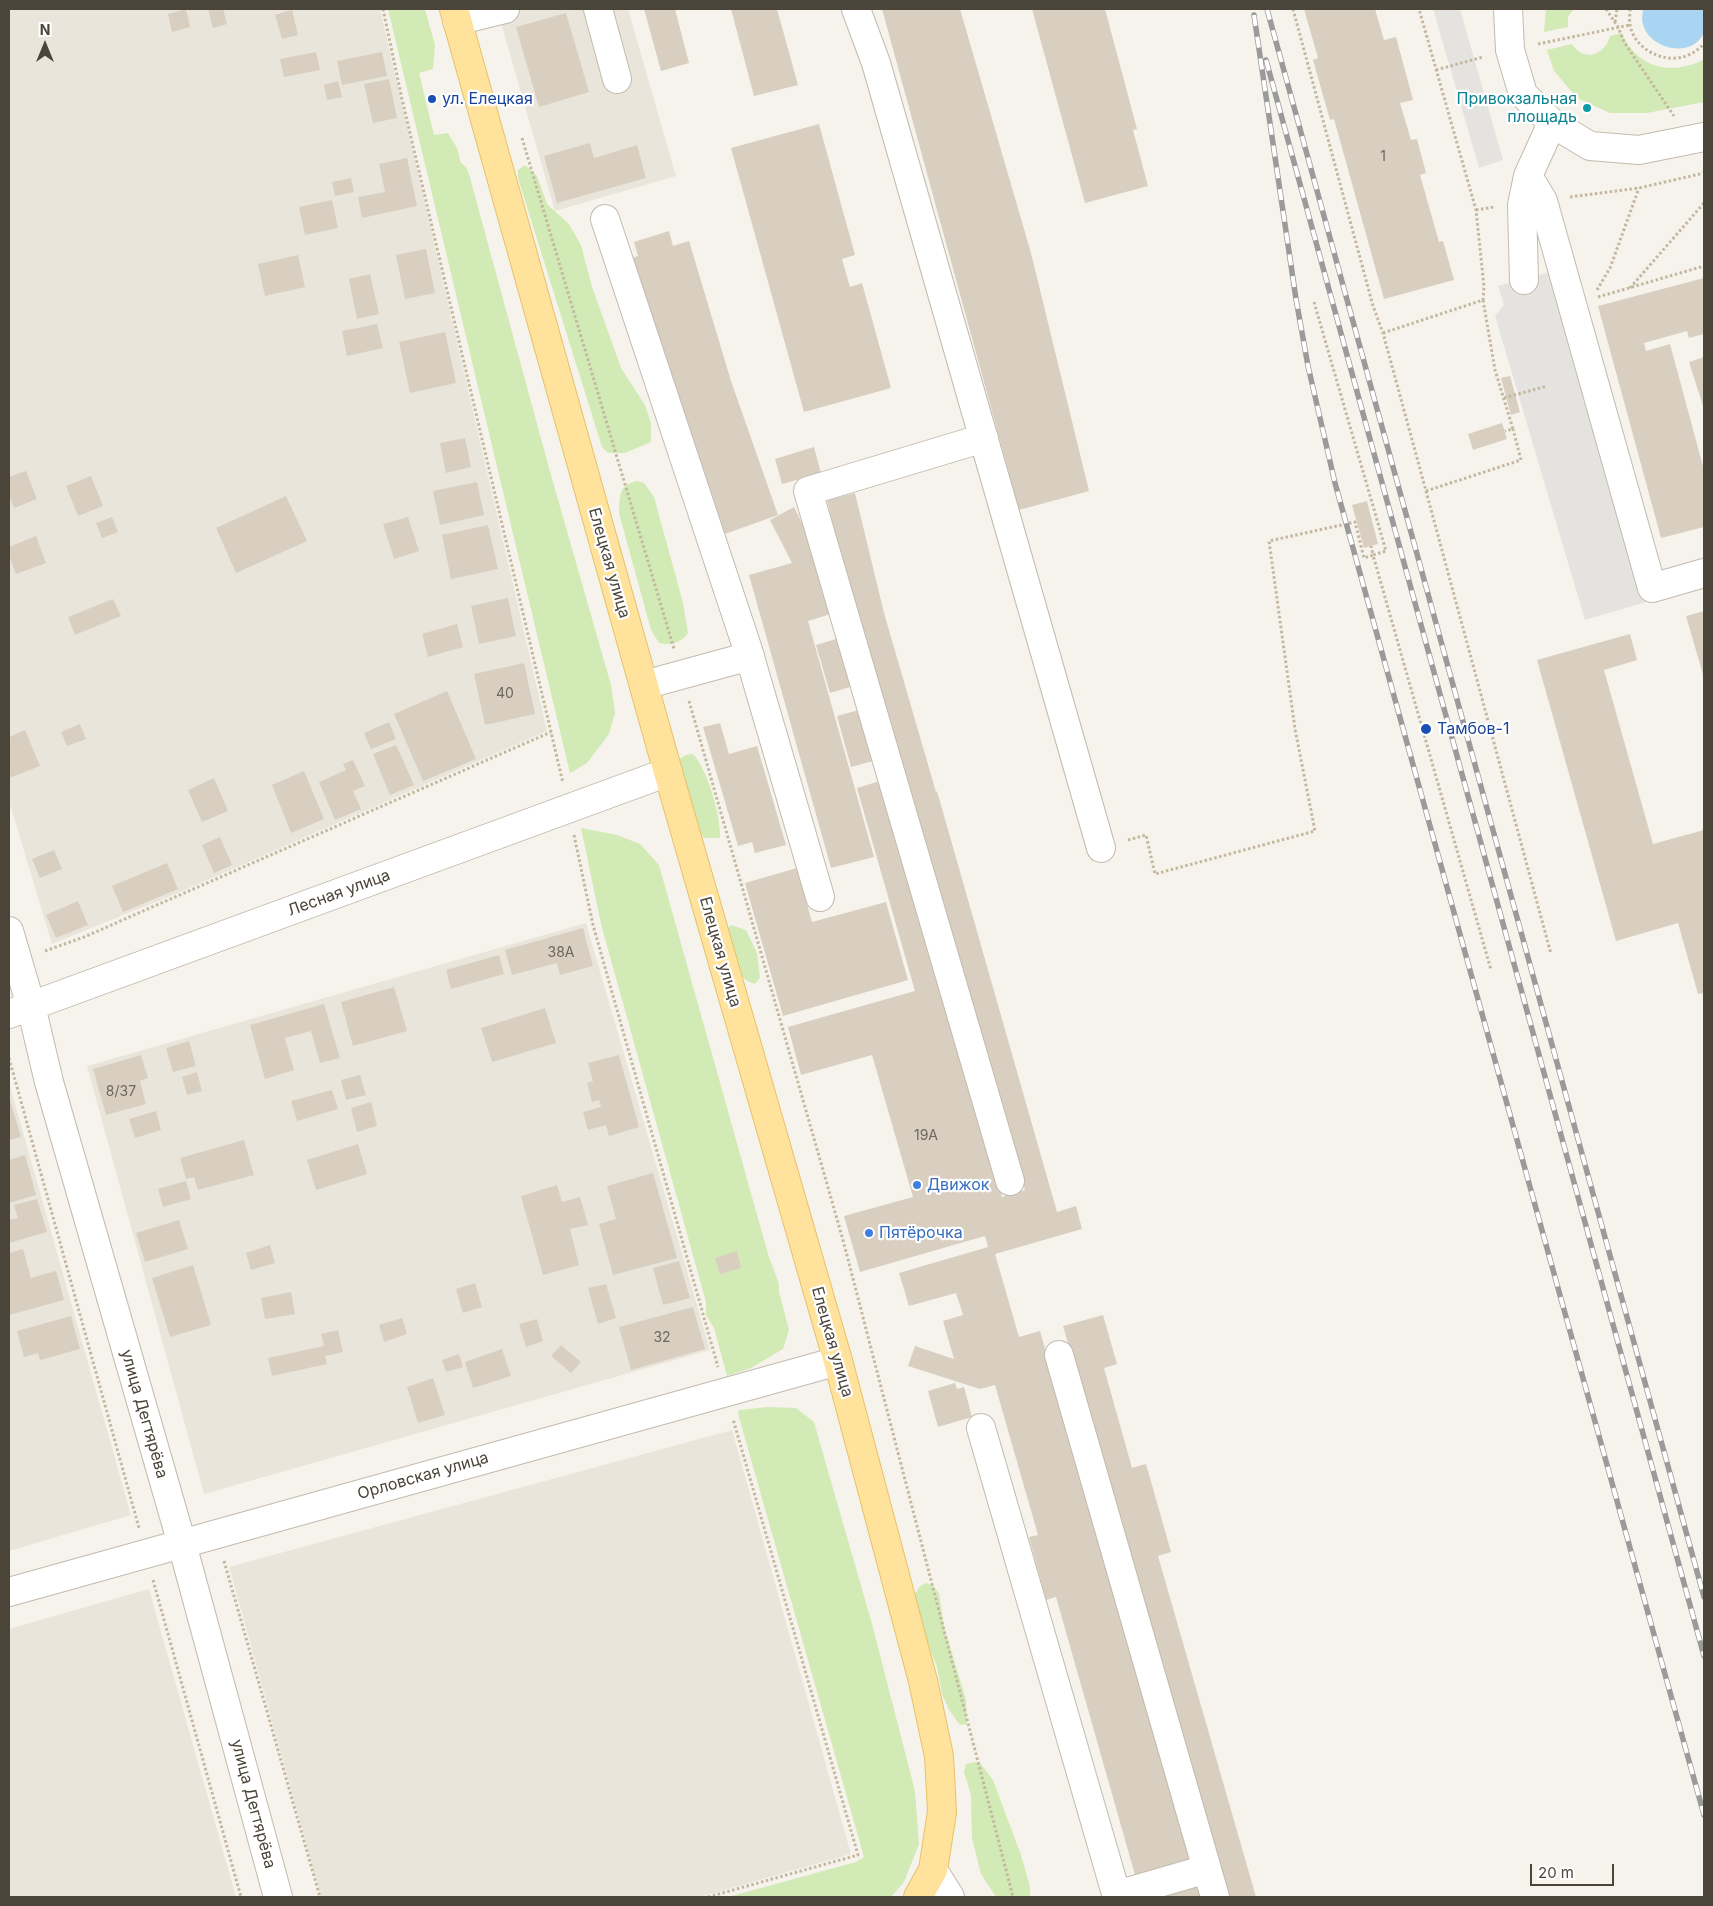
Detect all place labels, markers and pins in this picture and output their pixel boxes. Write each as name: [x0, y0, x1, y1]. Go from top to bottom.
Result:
place label: ул. Елецкая: [442, 89, 533, 109]
place label: Привокзальная площадь: [1457, 89, 1577, 127]
marker: ул. Елецкая: [426, 93, 438, 105]
marker: Привокзальная площадь: [1581, 102, 1593, 114]
place label: Тамбов-1: [1437, 719, 1509, 739]
marker: Тамбов-1: [1419, 722, 1433, 736]
place label: Движок: [927, 1175, 989, 1195]
marker: Движок: [911, 1179, 923, 1191]
place label: Пятёрочка: [879, 1223, 963, 1243]
marker: Пятёрочка: [863, 1227, 875, 1239]

